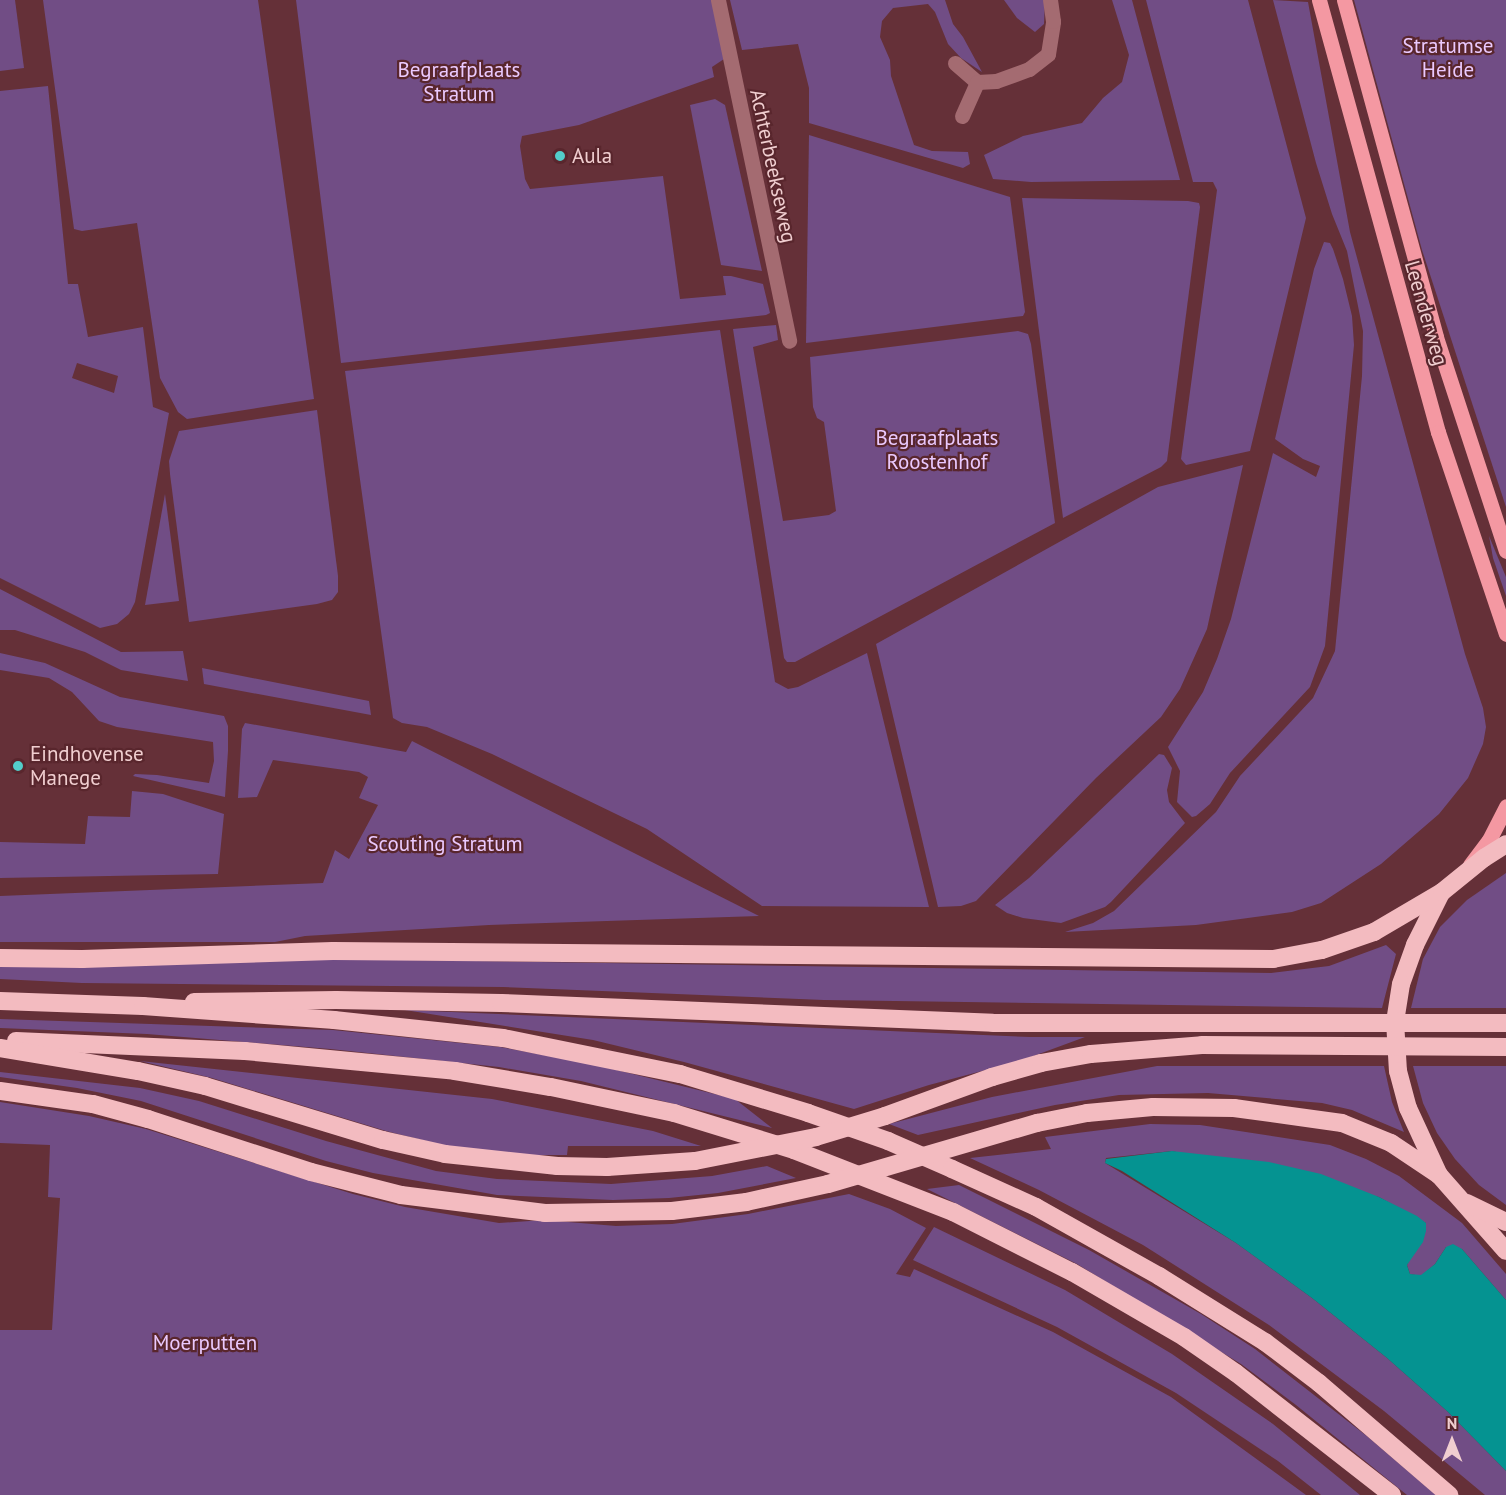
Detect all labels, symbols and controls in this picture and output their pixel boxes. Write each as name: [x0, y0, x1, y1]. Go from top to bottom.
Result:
park label: Stratumse Heide: [1403, 33, 1493, 83]
park label: Begraafplaats Stratum: [398, 57, 520, 107]
street label: Achterbeekseweg: [744, 87, 802, 245]
place label: Aula: [572, 143, 612, 169]
marker: Aula: [553, 149, 567, 163]
street label: Leenderweg: [1399, 258, 1453, 368]
park label: Begraafplaats Roostenhof: [876, 425, 998, 475]
place label: Eindhovense Manege: [30, 741, 144, 791]
marker: Eindhovense Manege: [11, 759, 25, 773]
park label: Scouting Stratum: [367, 831, 523, 857]
park label: Moerputten: [153, 1330, 257, 1356]
north arrow: [1422, 1411, 1482, 1471]
text: N: [1447, 1413, 1457, 1433]

